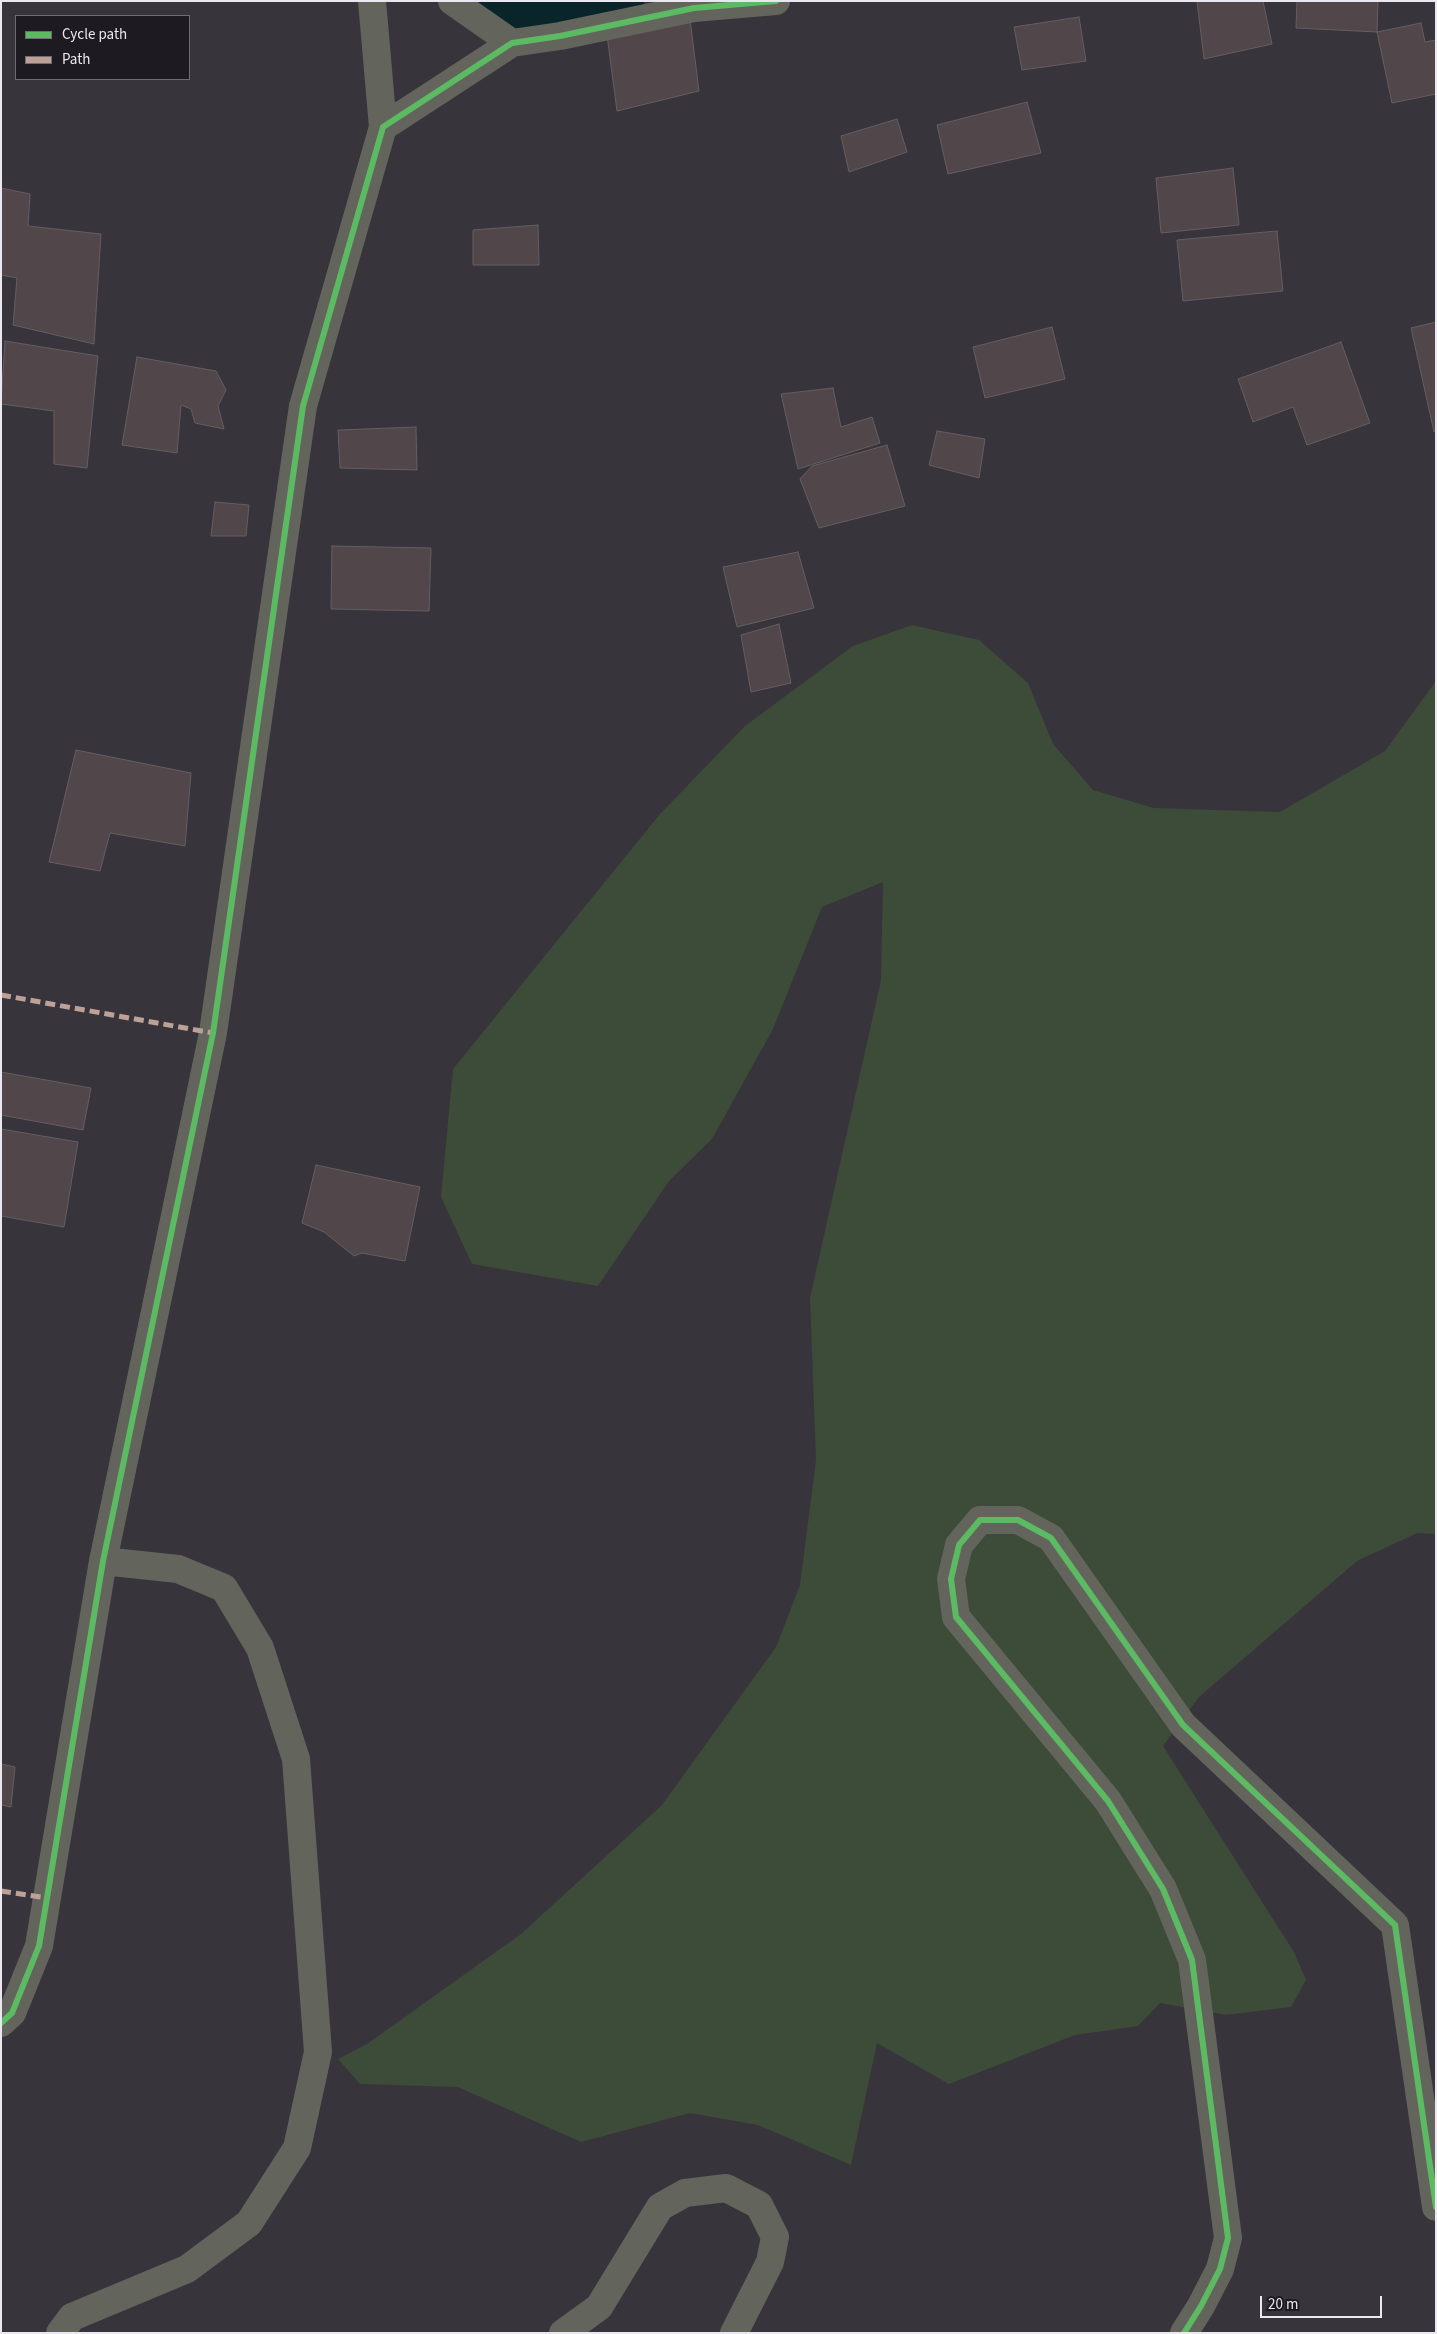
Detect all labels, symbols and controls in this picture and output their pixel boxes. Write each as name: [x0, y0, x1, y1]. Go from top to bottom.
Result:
legend: [15, 15, 190, 80]
text: Cycle path: [62, 24, 127, 45]
text: Path: [62, 49, 90, 70]
scale bar: [1262, 2286, 1384, 2318]
text: 20 m: [1268, 2294, 1298, 2315]

